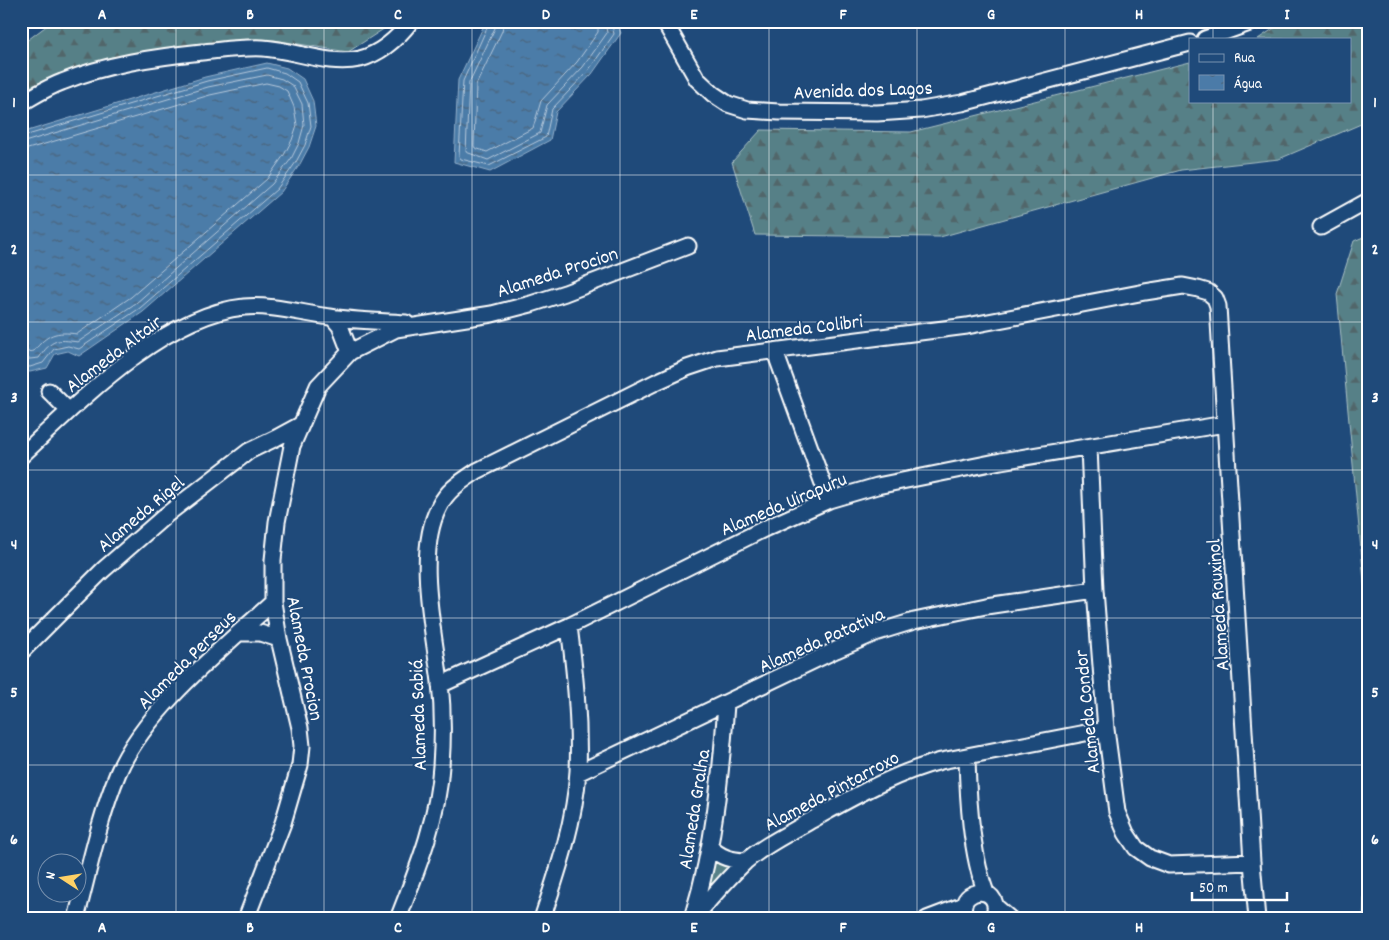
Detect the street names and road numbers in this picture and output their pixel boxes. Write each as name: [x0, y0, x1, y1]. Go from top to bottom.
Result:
street label: Avenida dos Lagos: [793, 76, 933, 108]
street label: Alameda Procion: [494, 241, 622, 307]
street label: Alameda Altair: [61, 309, 169, 401]
street label: Alameda Colibri: [744, 309, 865, 351]
street label: Alameda Uirapuru: [717, 467, 852, 545]
street label: Alameda Rigel: [92, 470, 192, 560]
street label: Alameda Rouxinol: [1201, 538, 1239, 672]
street label: Alameda Procion: [277, 594, 329, 723]
street label: Alameda Patativa: [755, 601, 890, 682]
street label: Alameda Perseus: [132, 605, 244, 717]
street label: Alameda Condor: [1068, 648, 1109, 775]
street label: Alameda Sabiá: [404, 659, 436, 771]
street label: Alameda Pintarroxo: [760, 745, 905, 840]
street label: Alameda Gralha: [673, 747, 719, 871]

